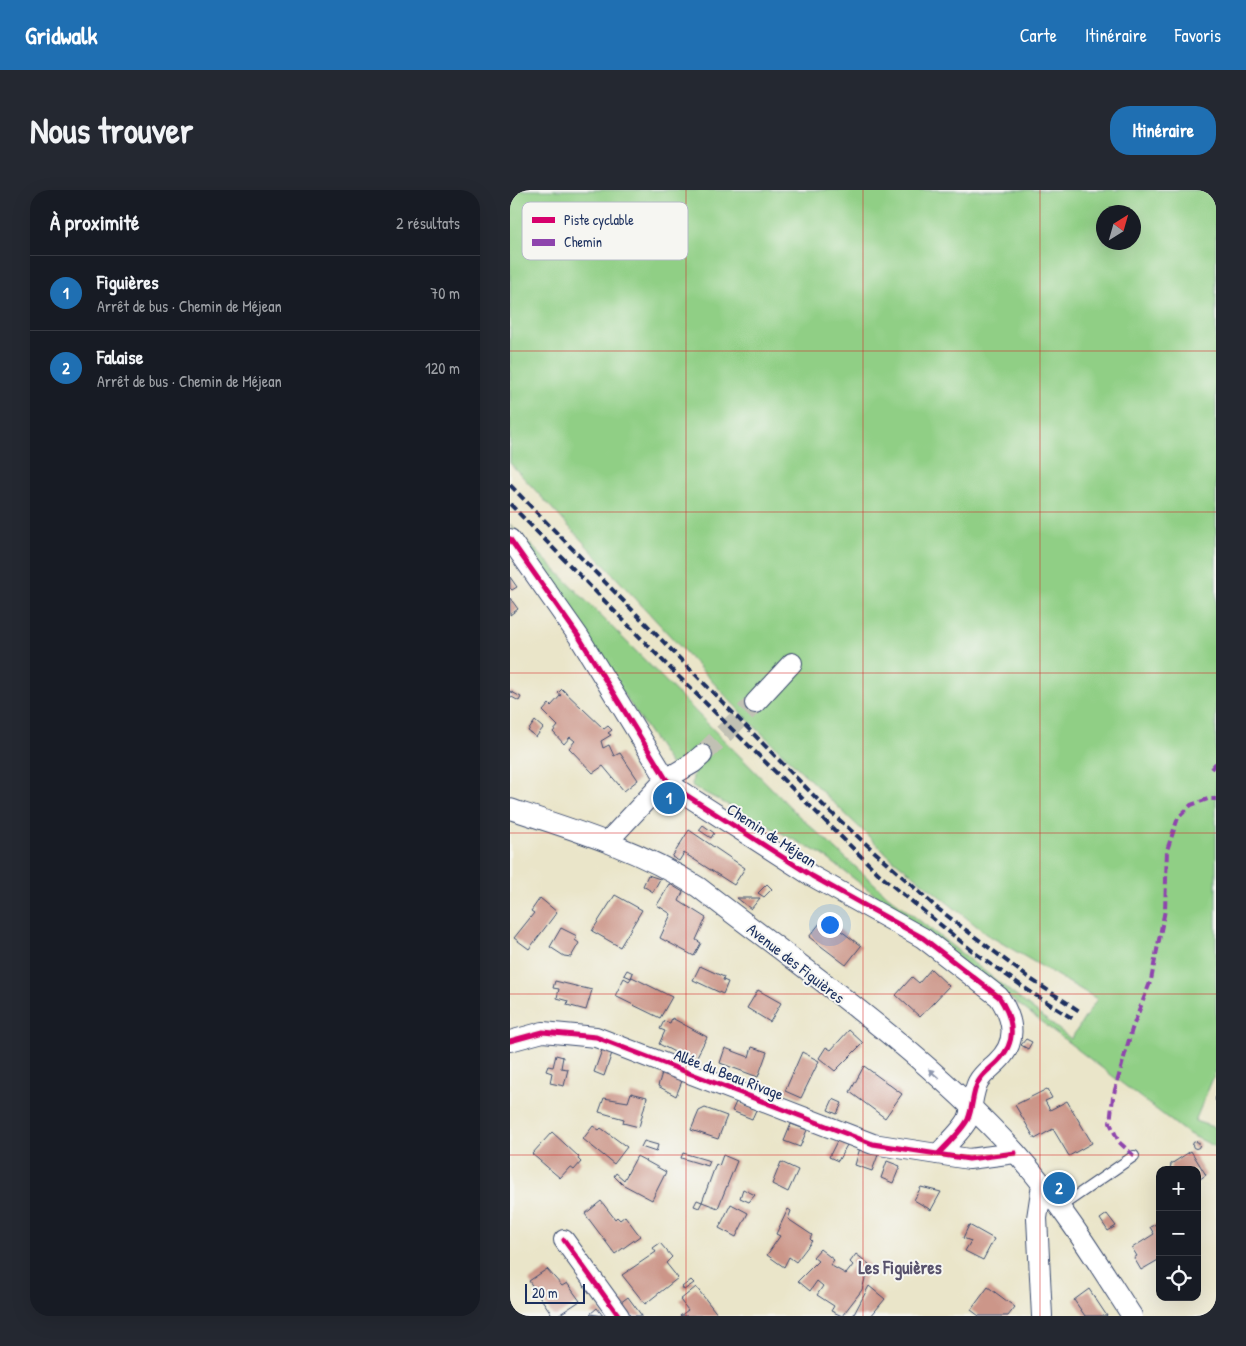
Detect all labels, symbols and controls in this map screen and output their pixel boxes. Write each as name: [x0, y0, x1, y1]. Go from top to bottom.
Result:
text: Gridwalk: [25, 19, 97, 51]
text: Carte: [1020, 23, 1057, 48]
text: Itinéraire: [1085, 23, 1147, 48]
text: Favoris: [1175, 23, 1221, 48]
button: Itinéraire: [1110, 106, 1216, 155]
text: Nous trouver: [30, 107, 193, 154]
legend: [522, 202, 688, 260]
north arrow: [1096, 205, 1141, 250]
text: À proximité: [50, 208, 139, 237]
text: Piste cyclable: [564, 210, 634, 230]
text: 2 résultats: [396, 212, 460, 234]
text: Chemin: [564, 232, 602, 251]
text: Figuières: [97, 269, 158, 295]
text: 1: [63, 282, 69, 304]
text: 70 m: [430, 282, 460, 304]
text: Arrêt de bus · Chemin de Méjean: [97, 295, 282, 317]
text: Falaise: [97, 344, 143, 370]
text: 2: [62, 357, 70, 379]
text: 120 m: [425, 357, 460, 379]
text: Arrêt de bus · Chemin de Méjean: [97, 370, 282, 392]
pin: 1: [653, 779, 685, 817]
street label: Chemin de Méjean: [723, 798, 821, 872]
your location: [817, 912, 843, 938]
street label: Avenue des Figuières: [743, 918, 849, 1008]
street label: Allée du Beau Rivage: [671, 1043, 787, 1105]
one-way arrow: [929, 1068, 941, 1080]
map controls: [1156, 1166, 1201, 1301]
button: +: [1156, 1166, 1201, 1211]
pin: 2: [1043, 1169, 1075, 1207]
button: −: [1156, 1211, 1201, 1256]
district label: Les Figuières: [858, 1255, 942, 1281]
button: locate: [1156, 1256, 1201, 1301]
scale bar: [525, 1281, 585, 1304]
text: 20 m: [532, 1283, 558, 1302]

